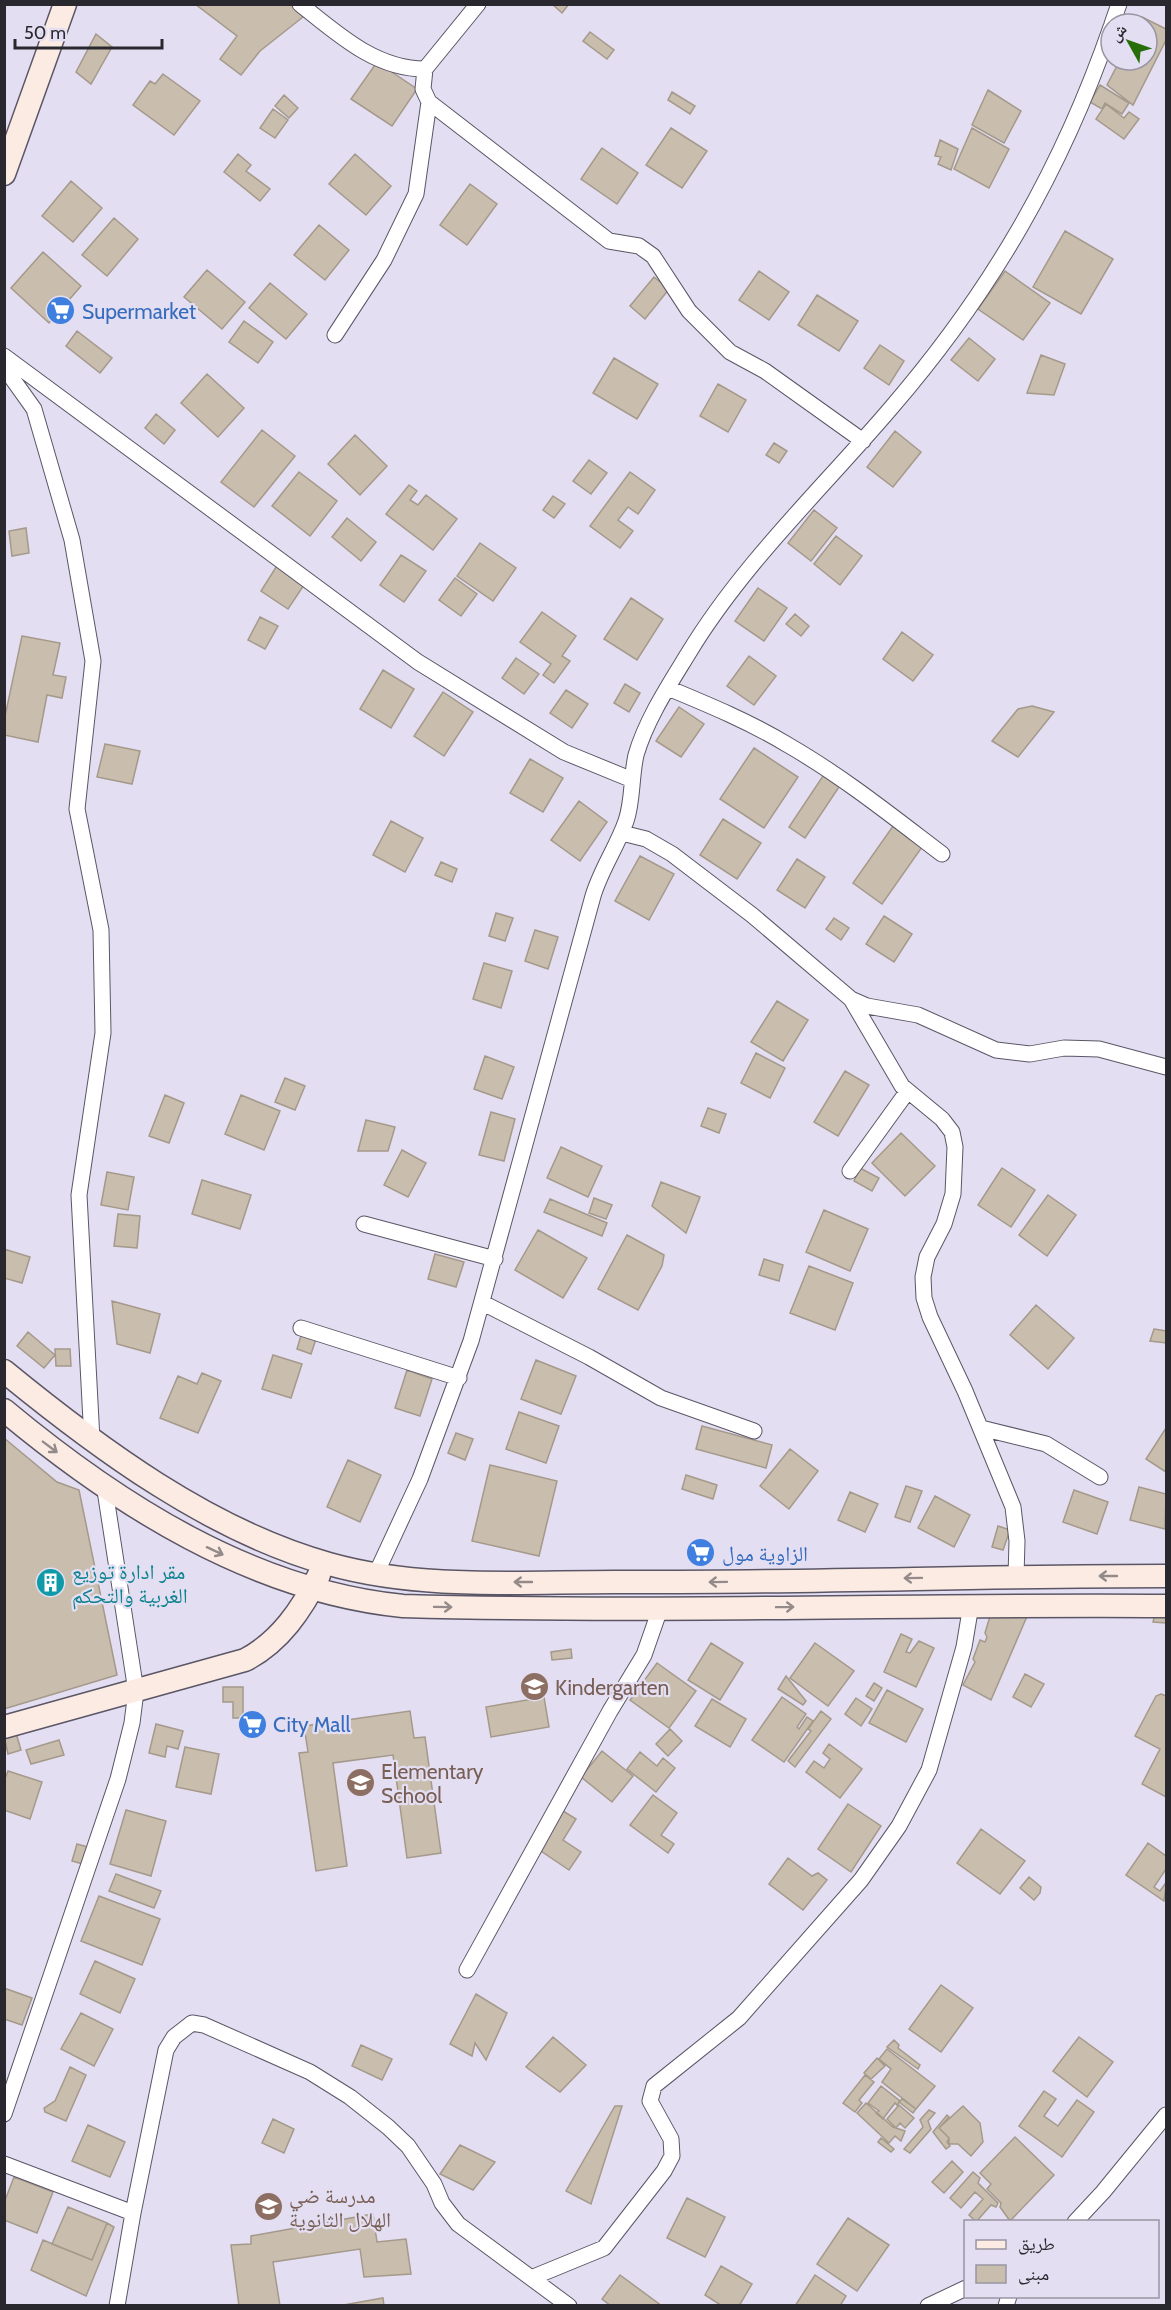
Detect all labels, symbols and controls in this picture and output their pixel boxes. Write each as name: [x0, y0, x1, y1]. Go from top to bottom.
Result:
scale bar: [15, 12, 162, 50]
north arrow: [1099, 12, 1159, 72]
text: ش: [1105, 20, 1131, 45]
text: 50 m: [24, 22, 66, 44]
supermarket icon: Supermarket: [45, 295, 77, 327]
place label: Supermarket: [82, 299, 196, 324]
one-way arrow: [41, 1441, 57, 1454]
supermarket icon: الزاوية مول: [685, 1537, 717, 1569]
place label: الزاوية مول: [722, 1541, 808, 1566]
one-way arrow: [206, 1545, 224, 1557]
place label: مقر ادارة توزيع الغربية والتحكم: [72, 1559, 188, 1610]
building icon: مقر ادارة توزيع الغربية والتحكم: [35, 1567, 67, 1599]
one-way arrow: [1099, 1570, 1119, 1582]
one-way arrow: [904, 1572, 924, 1583]
one-way arrow: [514, 1576, 534, 1588]
one-way arrow: [709, 1577, 729, 1588]
one-way arrow: [432, 1601, 452, 1613]
one-way arrow: [774, 1601, 794, 1613]
school or university icon: Kindergarten: [518, 1671, 550, 1703]
place label: Kindergarten: [555, 1675, 669, 1700]
supermarket icon: City Mall: [236, 1708, 268, 1740]
place label: City Mall: [273, 1712, 350, 1737]
place label: Elementary School: [381, 1759, 484, 1808]
school or university icon: Elementary School: [344, 1767, 376, 1799]
place label: مدرسة ضي الهلال الثانوية: [289, 2183, 391, 2232]
school or university icon: مدرسة ضي الهلال الثانوية: [252, 2191, 284, 2223]
legend: [964, 2220, 1159, 2298]
text: طريق: [1018, 2233, 1055, 2255]
text: مبنى: [1018, 2263, 1049, 2285]

